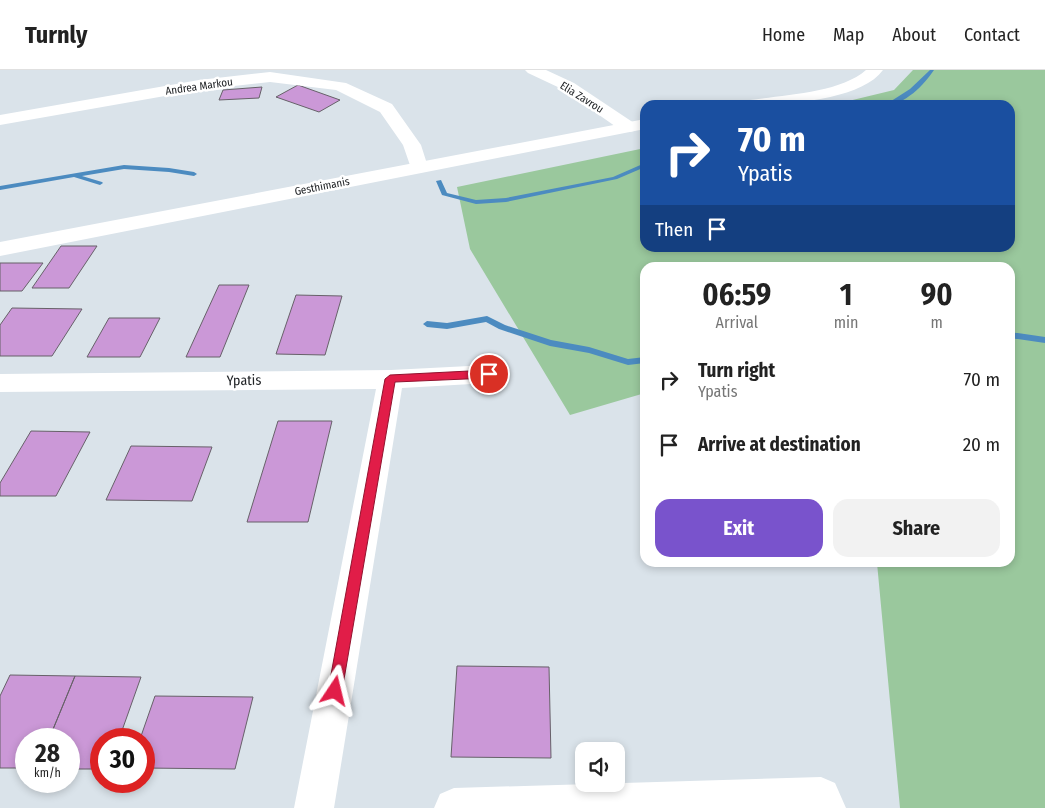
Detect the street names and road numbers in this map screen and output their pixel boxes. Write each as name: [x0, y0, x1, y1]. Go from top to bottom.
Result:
street label: Andrea Markou: [165, 75, 234, 98]
street label: Elia Zavrou: [558, 79, 606, 116]
street label: Gesthimanis: [294, 175, 351, 198]
street label: Ypatis: [227, 372, 261, 389]

